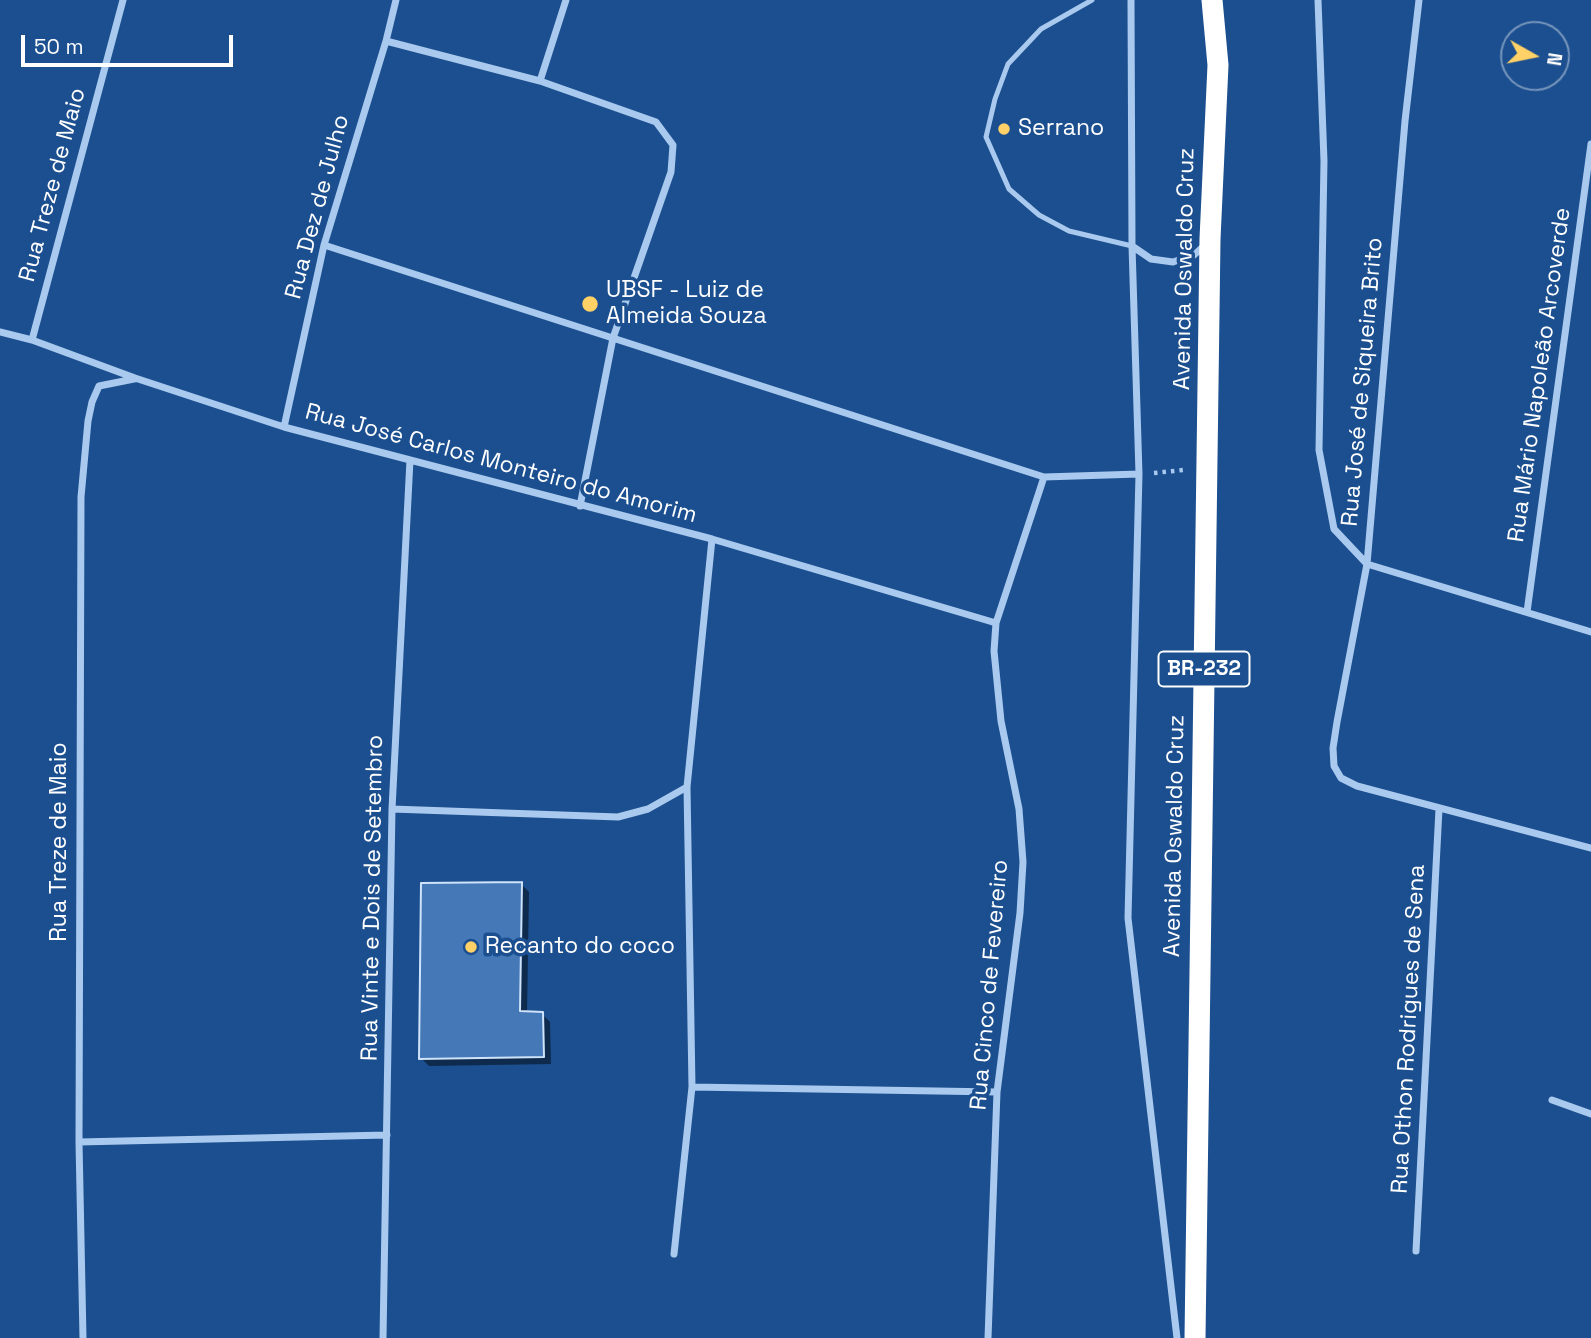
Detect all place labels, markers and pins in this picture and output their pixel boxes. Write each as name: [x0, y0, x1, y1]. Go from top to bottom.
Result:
place label: Serrano: [1018, 115, 1104, 143]
marker: Serrano: [996, 121, 1012, 137]
place label: UBSF - Luiz de Almeida Souza: [606, 277, 767, 331]
marker: UBSF - Luiz de Almeida Souza: [580, 294, 600, 314]
place label: Recanto do coco: [485, 933, 675, 961]
marker: Recanto do coco: [463, 939, 479, 955]

